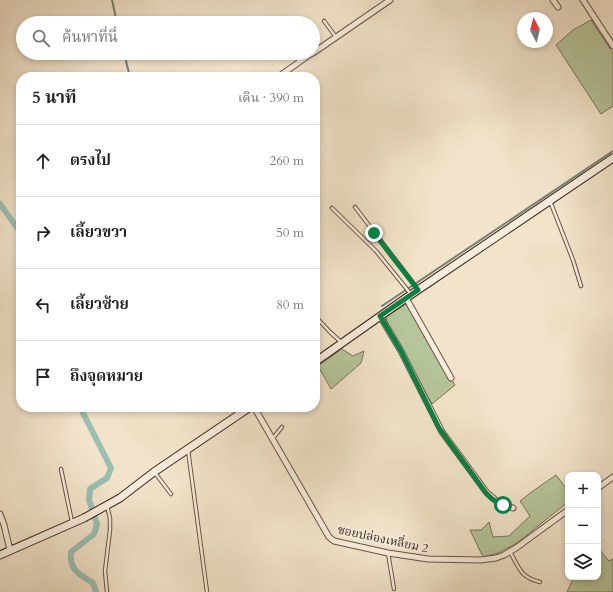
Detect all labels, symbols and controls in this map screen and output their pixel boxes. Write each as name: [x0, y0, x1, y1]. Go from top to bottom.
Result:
north arrow: [517, 12, 553, 48]
search box: [16, 16, 320, 60]
icon: search: [30, 27, 52, 49]
text: ค้นหาที่นี่: [62, 27, 118, 47]
text: 5 นาที: [32, 86, 76, 109]
text: เดิน · 390 m: [238, 89, 304, 107]
icon: ahead: [32, 150, 54, 172]
text: ตรงไป: [70, 150, 111, 170]
text: 260 m: [270, 152, 304, 170]
icon: right: [32, 222, 54, 244]
text: เลี้ยวขวา: [70, 222, 127, 242]
text: 50 m: [276, 224, 304, 242]
route end: [365, 224, 383, 242]
icon: left: [32, 294, 54, 316]
text: เลี้ยวซ้าย: [70, 294, 129, 314]
text: 80 m: [276, 296, 304, 314]
icon: arrive: [32, 366, 54, 388]
text: ถึงจุดหมาย: [70, 366, 143, 386]
map controls: [565, 472, 601, 580]
button: +: [565, 472, 601, 508]
route start: [494, 496, 512, 514]
button: −: [565, 508, 601, 544]
street label: ซอยปล่องเหลี่ยม 2: [336, 521, 430, 556]
button: layers: [565, 544, 601, 580]

